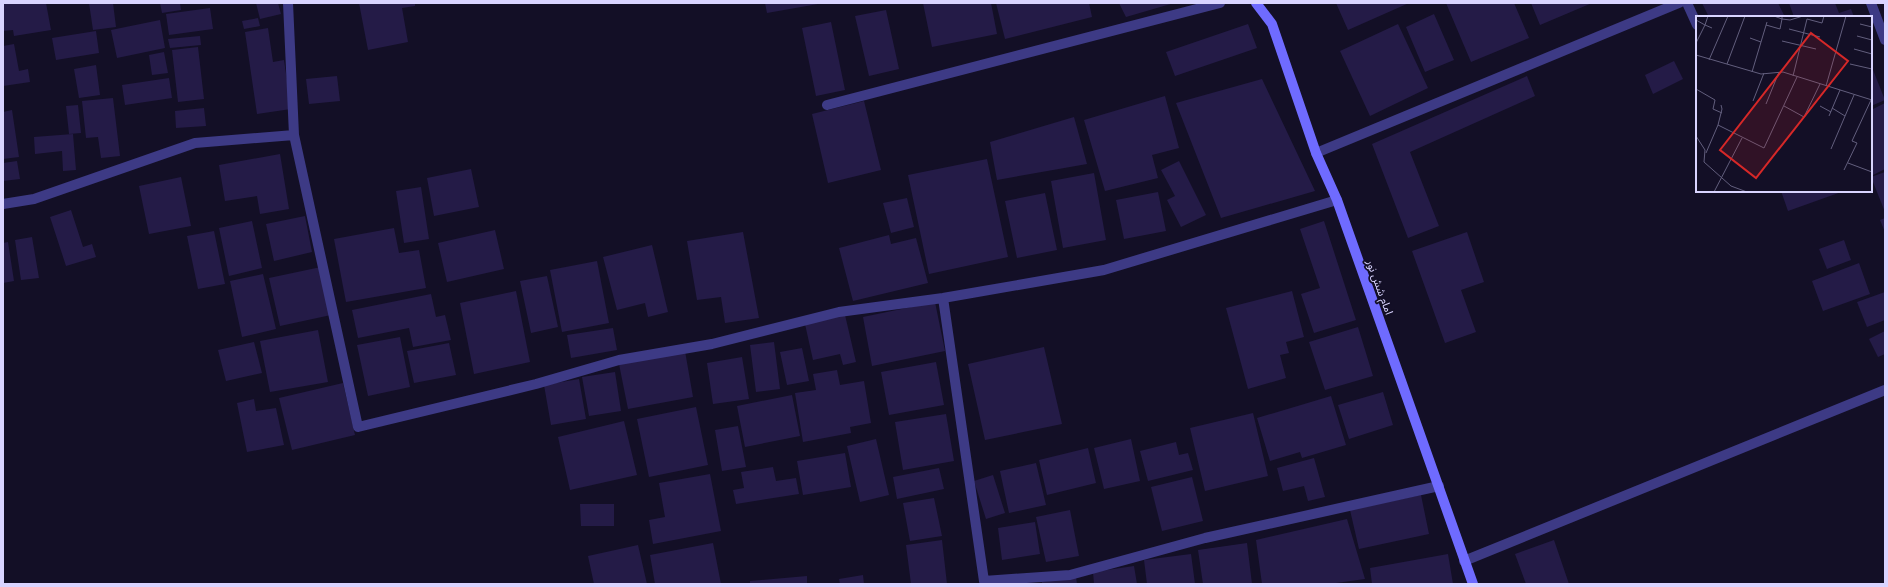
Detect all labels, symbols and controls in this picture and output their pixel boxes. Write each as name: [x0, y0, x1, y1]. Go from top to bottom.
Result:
inset map: [1696, 16, 1872, 192]
street label: امام شش نور: [1362, 257, 1396, 317]

